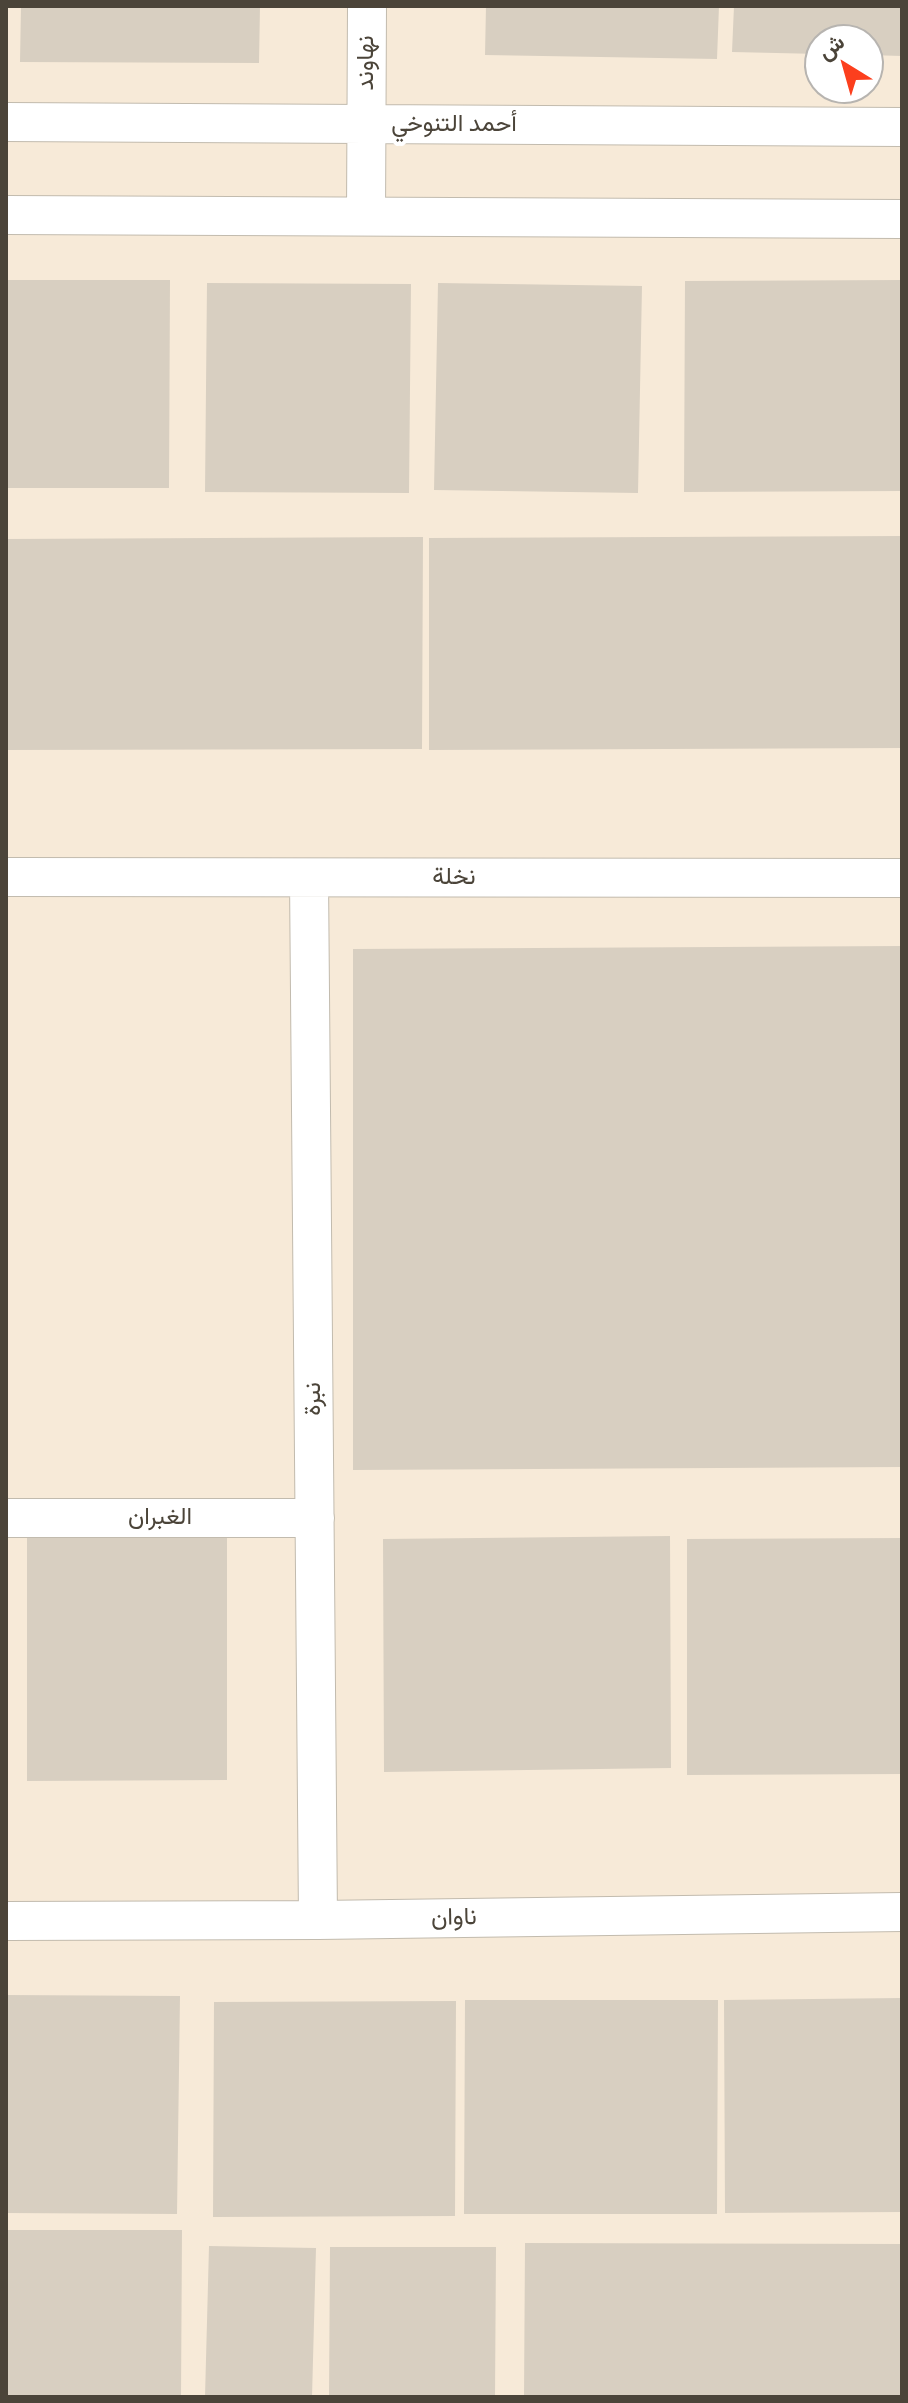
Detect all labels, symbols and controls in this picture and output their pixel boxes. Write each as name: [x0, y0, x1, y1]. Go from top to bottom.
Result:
north arrow: [804, 24, 884, 104]
text: ش: [811, 26, 850, 66]
street label: نهاوند: [353, 35, 381, 91]
street label: أحمد التنوخي: [391, 111, 517, 139]
street label: نخلة: [432, 864, 476, 892]
street label: نبرة: [300, 1382, 328, 1416]
street label: الغبران: [128, 1504, 192, 1532]
street label: ناوان: [431, 1903, 477, 1933]

